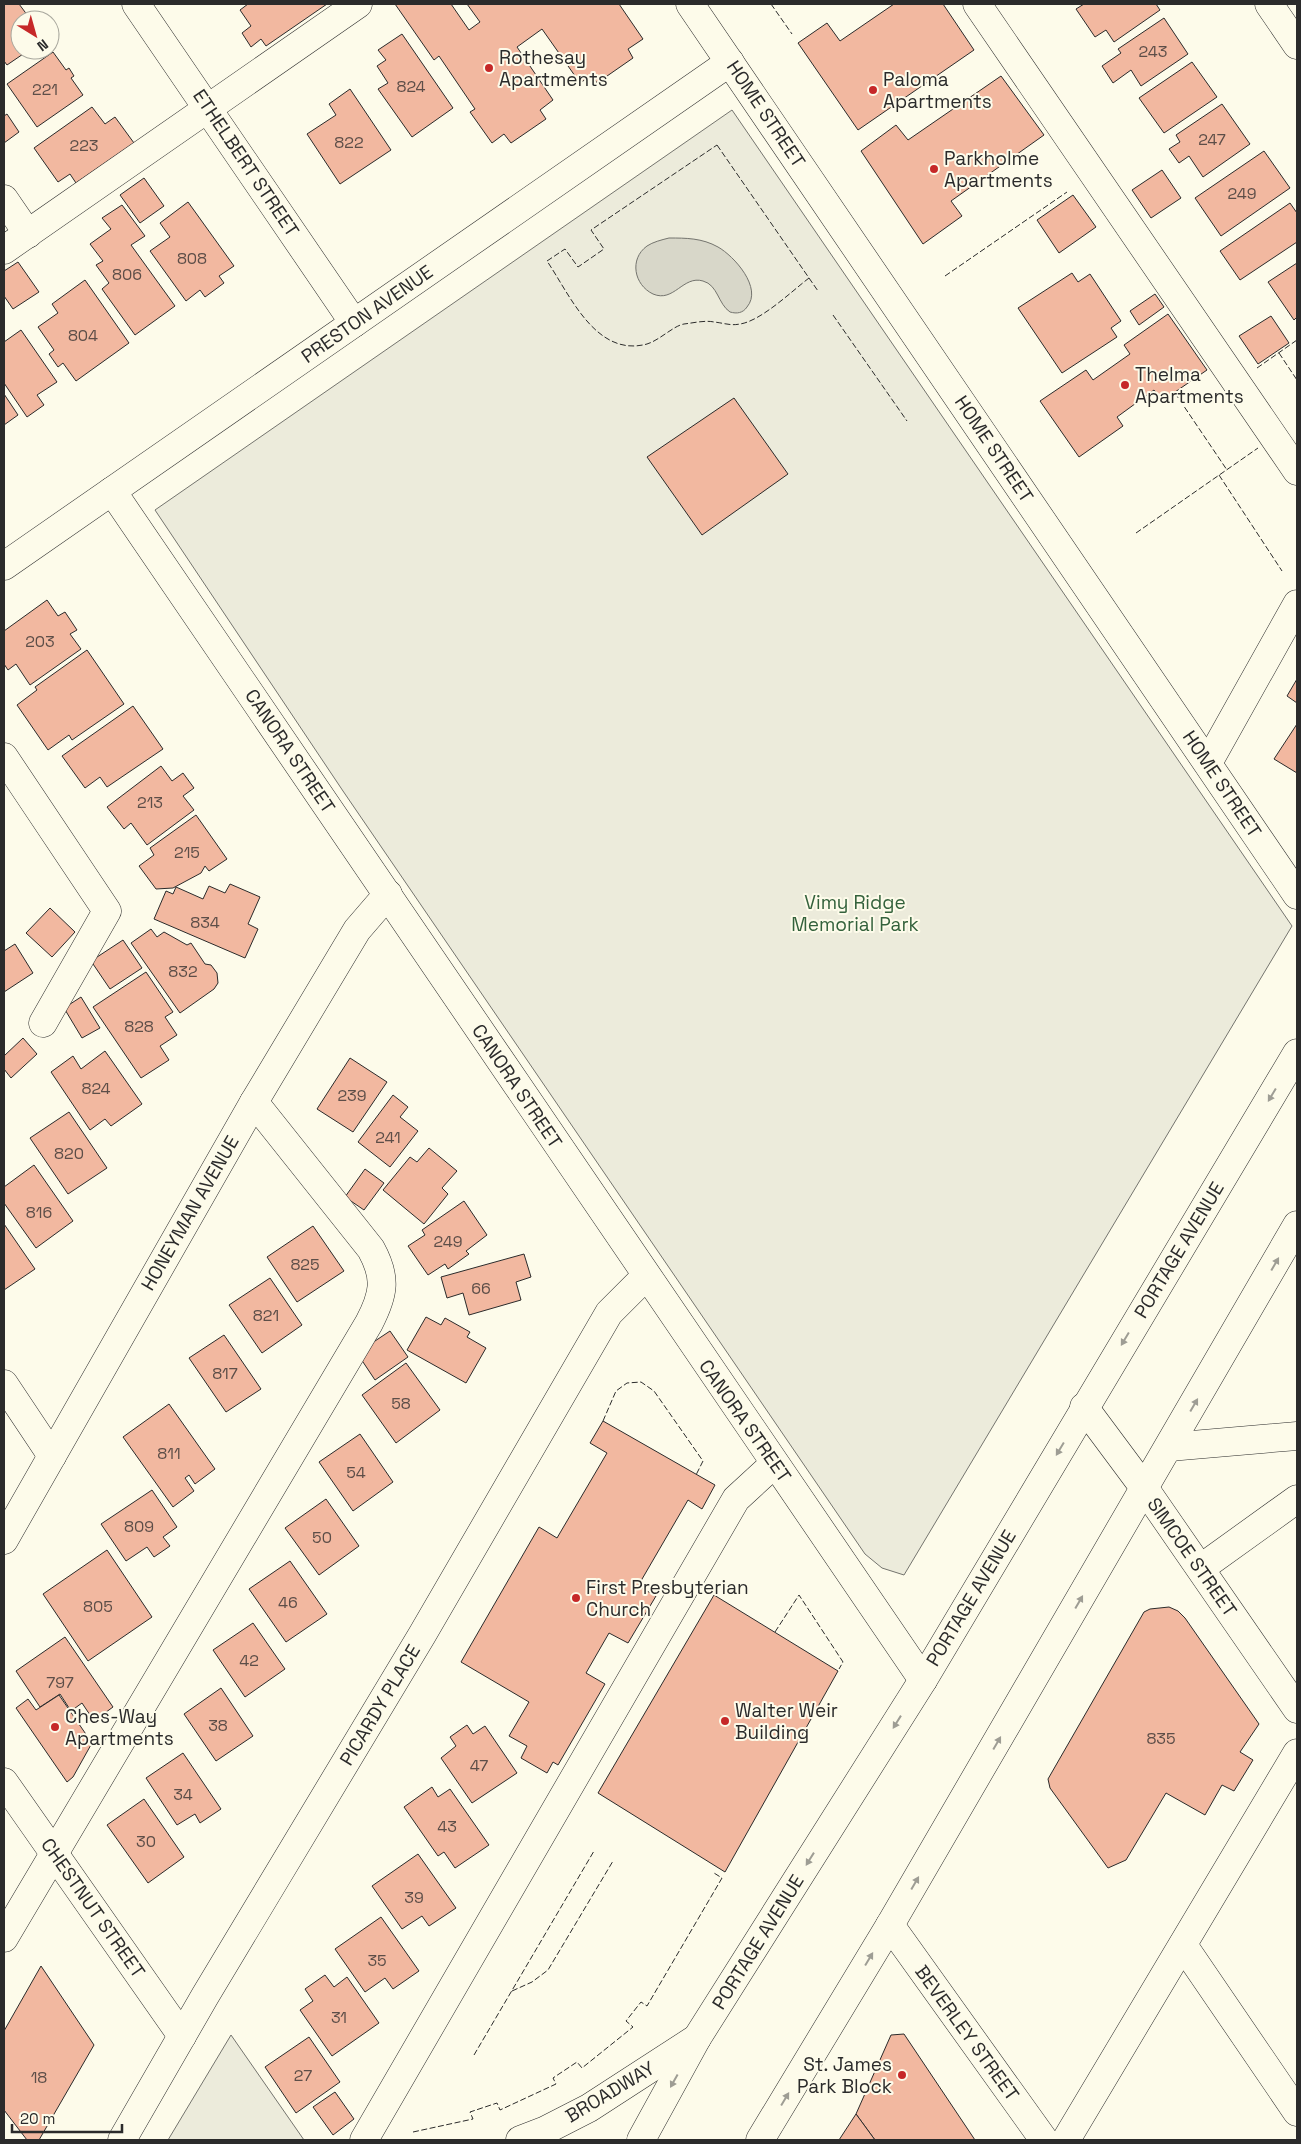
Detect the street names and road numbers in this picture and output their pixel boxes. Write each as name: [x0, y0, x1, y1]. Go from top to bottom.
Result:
street label: HOME STREET: [721, 56, 811, 172]
street label: ETHELBERT STREET: [187, 84, 305, 242]
street label: PRESTON AVENUE: [296, 259, 438, 369]
street label: HOME STREET: [949, 391, 1039, 507]
street label: CANORA STREET: [239, 684, 341, 818]
street label: HOME STREET: [1177, 726, 1267, 842]
street label: CANORA STREET: [466, 1019, 568, 1153]
street label: HONEYMAN AVENUE: [135, 1131, 245, 1295]
street label: PORTAGE AVENUE: [1128, 1177, 1230, 1323]
street label: CANORA STREET: [693, 1355, 797, 1487]
street label: SIMCOE STREET: [1142, 1492, 1242, 1622]
street label: PORTAGE AVENUE: [920, 1525, 1022, 1671]
street label: PICARDY PLACE: [334, 1640, 426, 1770]
street label: CHESTNUT STREET: [35, 1833, 151, 1983]
street label: PORTAGE AVENUE: [706, 1870, 810, 2014]
street label: BEVERLEY STREET: [909, 1960, 1025, 2106]
street label: BROADWAY: [561, 2055, 660, 2128]

